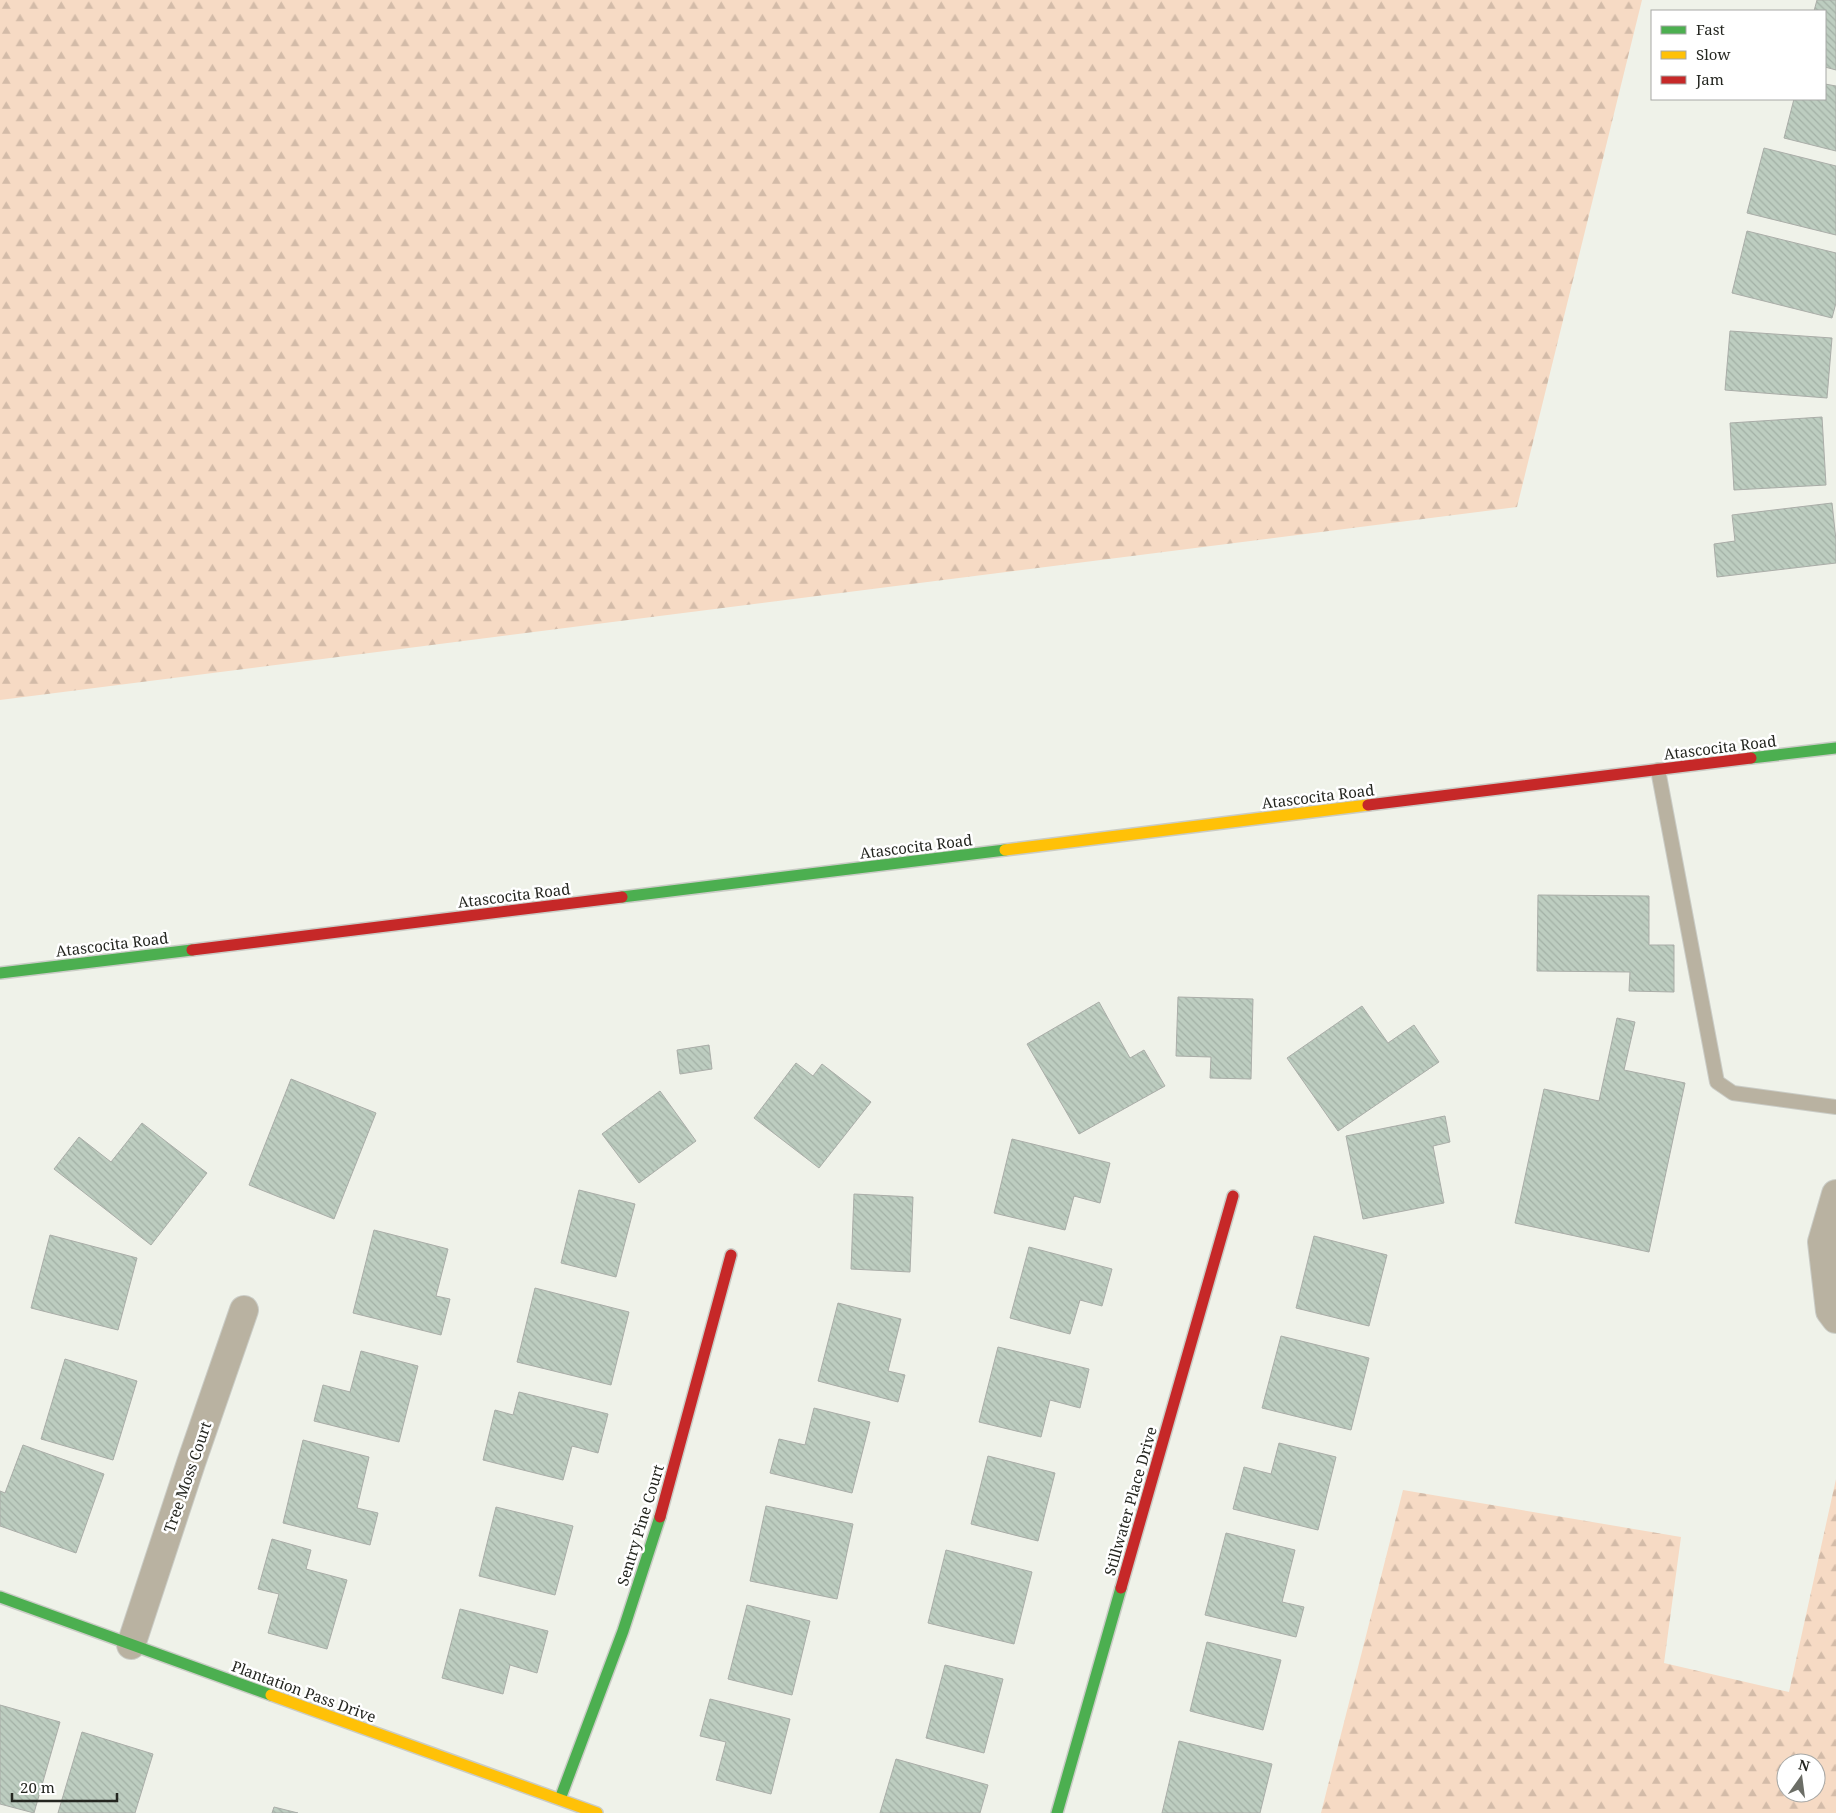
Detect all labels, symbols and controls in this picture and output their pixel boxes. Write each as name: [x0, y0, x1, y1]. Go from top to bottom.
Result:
legend: [1651, 10, 1826, 100]
text: Fast: [1696, 19, 1725, 39]
text: Slow: [1696, 44, 1730, 64]
text: Jam: [1695, 69, 1724, 89]
street label: Atascocita Road: [1663, 730, 1777, 764]
street label: Atascocita Road: [1261, 779, 1375, 813]
street label: Atascocita Road: [859, 829, 973, 863]
street label: Atascocita Road: [457, 878, 571, 912]
street label: Atascocita Road: [55, 927, 169, 961]
street label: Tree Moss Court: [159, 1419, 215, 1535]
street label: Stillwater Place Drive: [1099, 1424, 1161, 1578]
street label: Sentry Pine Court: [612, 1462, 668, 1588]
street label: Plantation Pass Drive: [229, 1656, 379, 1726]
north arrow: [1776, 1753, 1826, 1803]
text: N: [1797, 1754, 1812, 1775]
scale bar: [12, 1770, 118, 1802]
text: 20 m: [20, 1777, 55, 1797]

